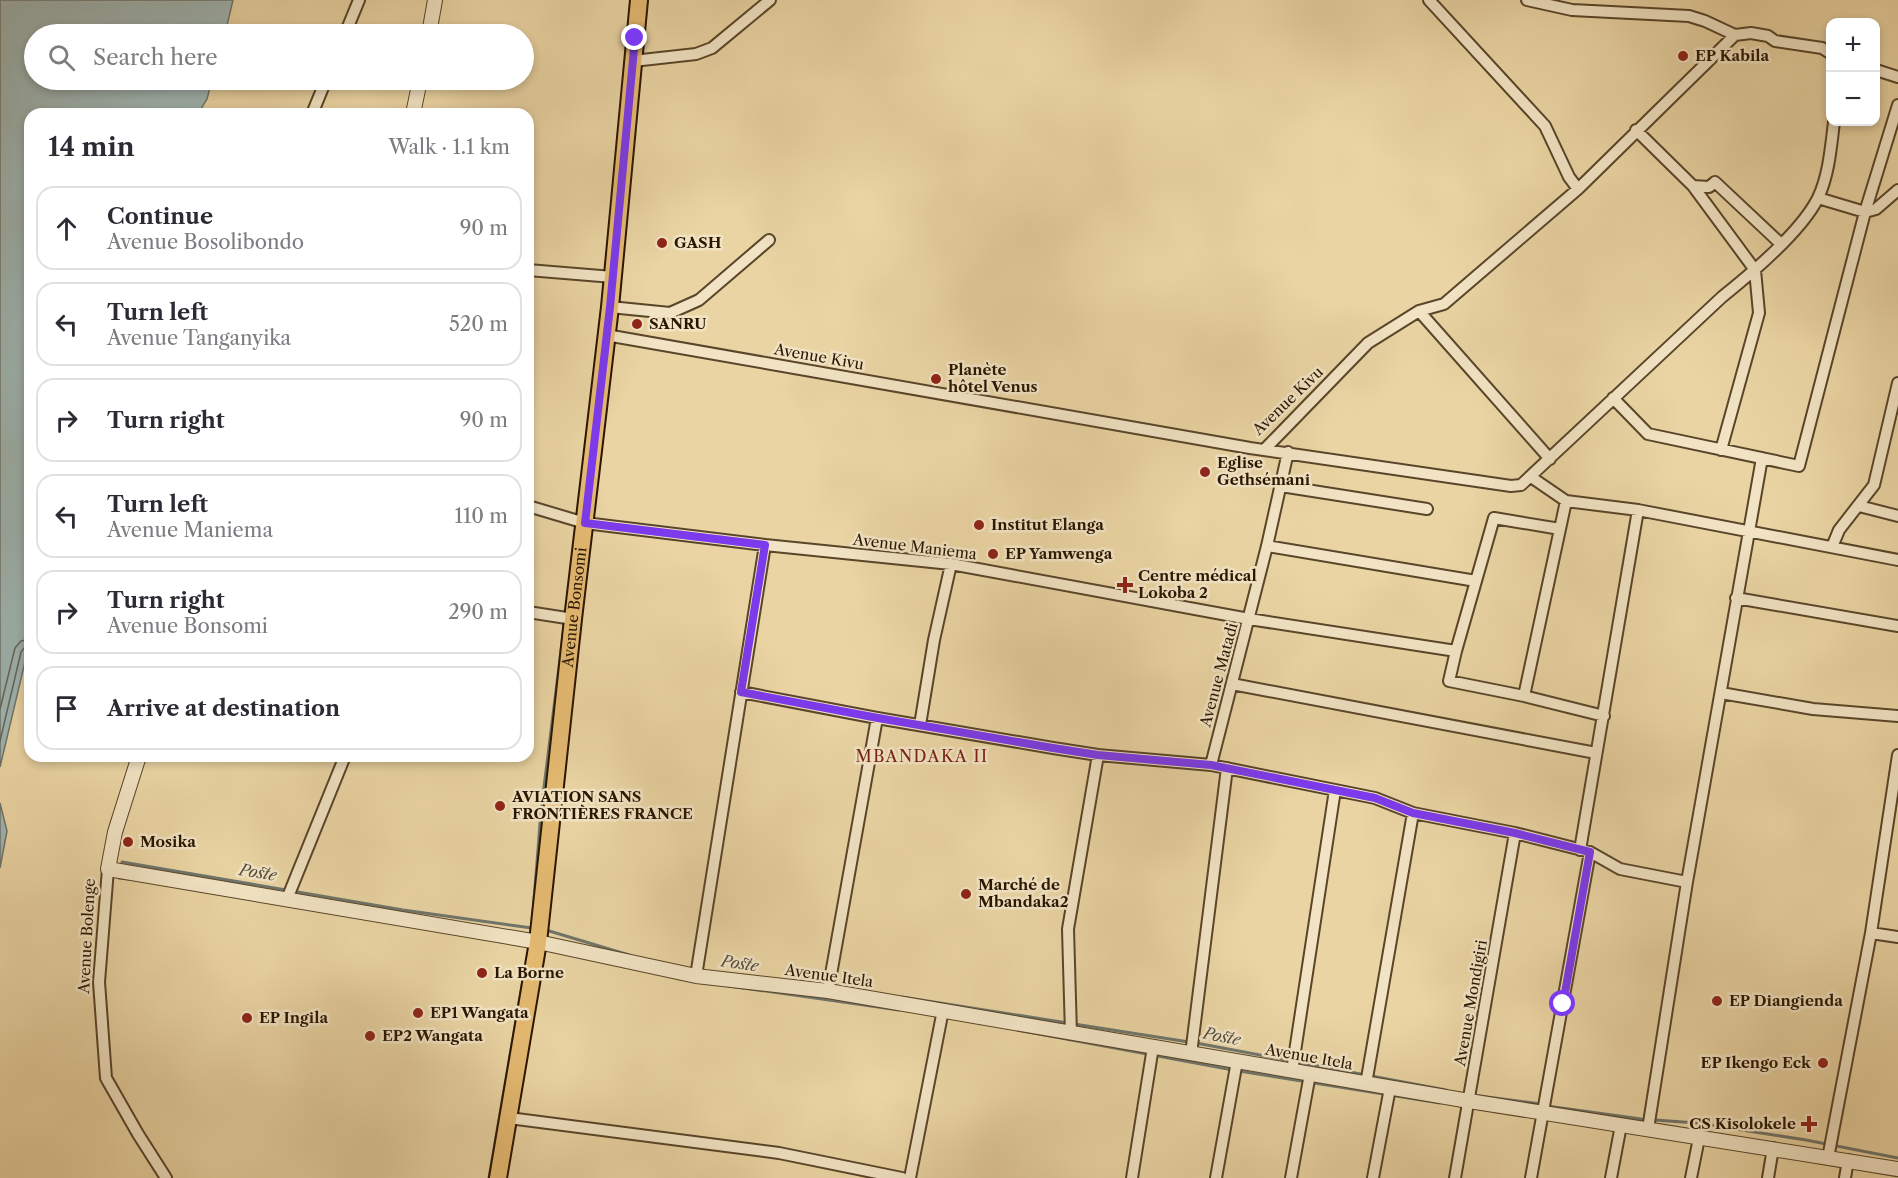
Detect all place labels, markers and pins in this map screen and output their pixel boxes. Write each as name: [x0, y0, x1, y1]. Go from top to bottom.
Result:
place label: EP Kabila: [1695, 46, 1770, 65]
marker: EP Kabila: [1676, 49, 1690, 63]
place label: GASH: [674, 233, 722, 252]
marker: GASH: [655, 236, 669, 250]
place label: SANRU: [649, 314, 706, 333]
marker: SANRU: [630, 317, 644, 331]
place label: Planète hôtel Venus: [948, 360, 1038, 396]
marker: Planète hôtel Venus: [929, 372, 943, 386]
place label: Eglise Gethsémani: [1217, 453, 1311, 489]
marker: Eglise Gethsémani: [1198, 465, 1212, 479]
place label: Institut Elanga: [991, 515, 1104, 534]
marker: Institut Elanga: [972, 518, 986, 532]
place label: EP Yamwenga: [1005, 544, 1113, 563]
marker: EP Yamwenga: [986, 547, 1000, 561]
place label: Centre médical Lokoba 2: [1138, 566, 1257, 602]
marker: Centre médical Lokoba 2: [1116, 576, 1134, 594]
place label: AVIATION SANS FRONTIÈRES FRANCE: [511, 787, 693, 823]
marker: AVIATION SANS FRONTIÈRES FRANCE: [493, 799, 507, 813]
place label: Mosika: [140, 832, 196, 851]
marker: Mosika: [121, 835, 135, 849]
place label: Marché de Mbandaka2: [978, 875, 1069, 911]
marker: Marché de Mbandaka2: [959, 887, 973, 901]
place label: La Borne: [494, 963, 564, 982]
marker: La Borne: [475, 966, 489, 980]
place label: EP Diangienda: [1729, 991, 1843, 1010]
marker: EP Diangienda: [1710, 994, 1724, 1008]
place label: EP1 Wangata: [430, 1003, 529, 1022]
marker: EP1 Wangata: [411, 1006, 425, 1020]
place label: EP Ingila: [259, 1008, 328, 1027]
marker: EP Ingila: [240, 1011, 254, 1025]
place label: EP2 Wangata: [382, 1026, 483, 1045]
marker: EP2 Wangata: [363, 1029, 377, 1043]
place label: EP Ikengo Eck: [1701, 1053, 1812, 1072]
marker: EP Ikengo Eck: [1816, 1056, 1830, 1070]
place label: CS Kisolokele: [1689, 1114, 1796, 1133]
marker: CS Kisolokele: [1800, 1115, 1818, 1133]

